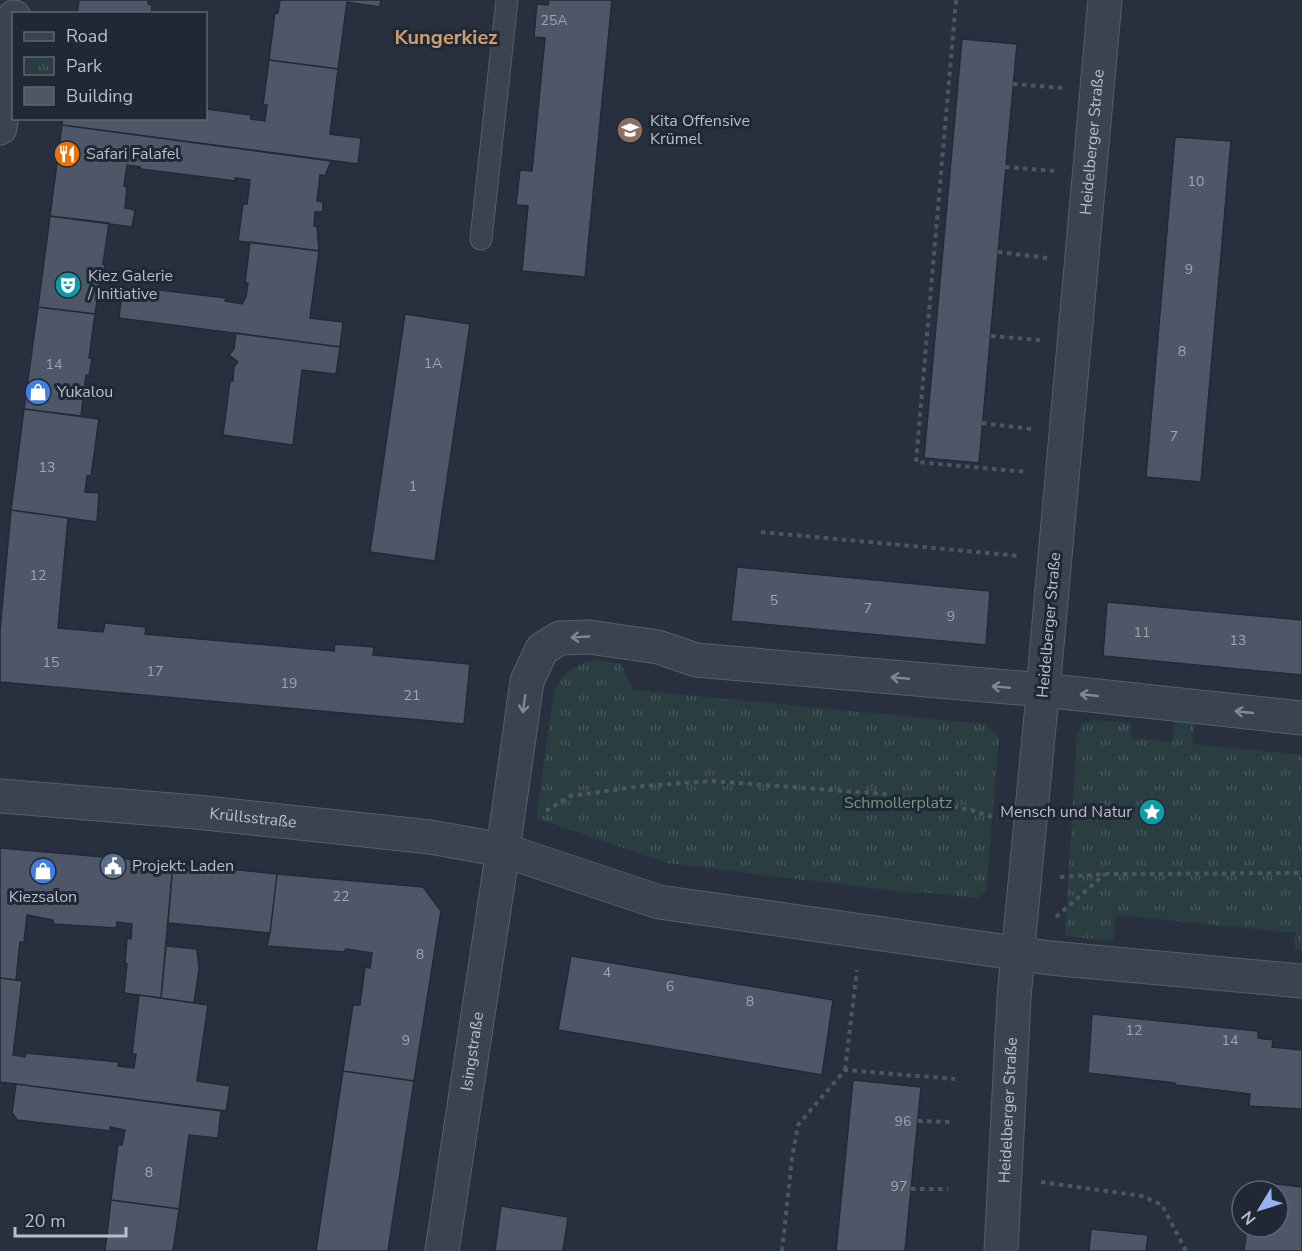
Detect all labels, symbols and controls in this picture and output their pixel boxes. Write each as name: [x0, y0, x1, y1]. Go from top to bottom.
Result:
house number: 25A: [540, 11, 568, 30]
legend: [12, 12, 207, 120]
text: Road: [66, 24, 108, 48]
district label: Kungerkiez: [394, 24, 498, 51]
text: Park: [66, 54, 103, 78]
street label: Heidelberger Straße: [1075, 68, 1110, 216]
text: Building: [66, 84, 133, 108]
place label: Kita Offensive Krümel: [650, 110, 750, 150]
school or university icon: Kita Offensive Krümel: [615, 115, 645, 145]
restaurant icon: Safari Falafel: [52, 139, 82, 169]
place label: Safari Falafel: [86, 143, 180, 165]
house number: 10: [1188, 172, 1204, 191]
house number: 9: [1185, 260, 1193, 279]
place label: Kiez Galerie / Initiative: [87, 265, 173, 305]
theatre icon: Kiez Galerie / Initiative: [53, 270, 83, 300]
house number: 8: [1178, 342, 1186, 361]
house number: 1A: [424, 354, 442, 373]
house number: 14: [46, 355, 62, 374]
shop icon: Yukalou: [23, 377, 53, 407]
place label: Yukalou: [56, 381, 113, 403]
house number: 7: [1170, 427, 1178, 446]
house number: 13: [39, 458, 55, 477]
house number: 1: [409, 477, 417, 496]
street label: Heidelberger Straße: [1032, 551, 1066, 699]
house number: 12: [30, 566, 46, 585]
house number: 5: [770, 591, 778, 610]
house number: 7: [864, 599, 872, 618]
house number: 9: [947, 607, 955, 626]
house number: 11: [1134, 623, 1150, 642]
house number: 13: [1230, 631, 1246, 650]
one-way arrow: [570, 632, 590, 643]
house number: 15: [43, 653, 59, 672]
house number: 17: [147, 662, 163, 681]
one-way arrow: [890, 672, 910, 683]
house number: 19: [281, 674, 297, 693]
one-way arrow: [991, 681, 1011, 692]
house number: 21: [404, 686, 420, 705]
one-way arrow: [1080, 690, 1100, 701]
one-way arrow: [519, 694, 530, 714]
one-way arrow: [1234, 706, 1254, 717]
park label: Schmollerplatz: [844, 792, 952, 814]
place icon: Mensch und Natur: [1137, 797, 1167, 827]
place label: Mensch und Natur: [1000, 801, 1132, 823]
street label: Krüllsstraße: [208, 803, 298, 834]
public building icon: Projekt: Laden: [98, 851, 128, 881]
place label: Projekt: Laden: [132, 855, 234, 877]
shop icon: Kiezsalon: [28, 856, 58, 886]
place label: Kiezsalon: [9, 886, 77, 908]
house number: 22: [333, 887, 349, 906]
house number: 8: [416, 945, 424, 964]
house number: 4: [603, 963, 611, 982]
house number: 6: [666, 977, 674, 996]
house number: 8: [746, 992, 754, 1011]
street label: Isingstraße: [456, 1010, 489, 1092]
house number: 12: [1126, 1021, 1142, 1040]
house number: 9: [402, 1031, 410, 1050]
house number: 14: [1222, 1031, 1238, 1050]
street label: Heidelberger Straße: [993, 1037, 1023, 1184]
house number: 96: [895, 1112, 911, 1131]
house number: 8: [145, 1163, 153, 1182]
house number: 97: [891, 1177, 907, 1196]
north arrow: [1230, 1179, 1290, 1239]
scale bar: [15, 1200, 126, 1238]
text: N: [1237, 1206, 1261, 1229]
text: 20 m: [24, 1209, 66, 1233]

